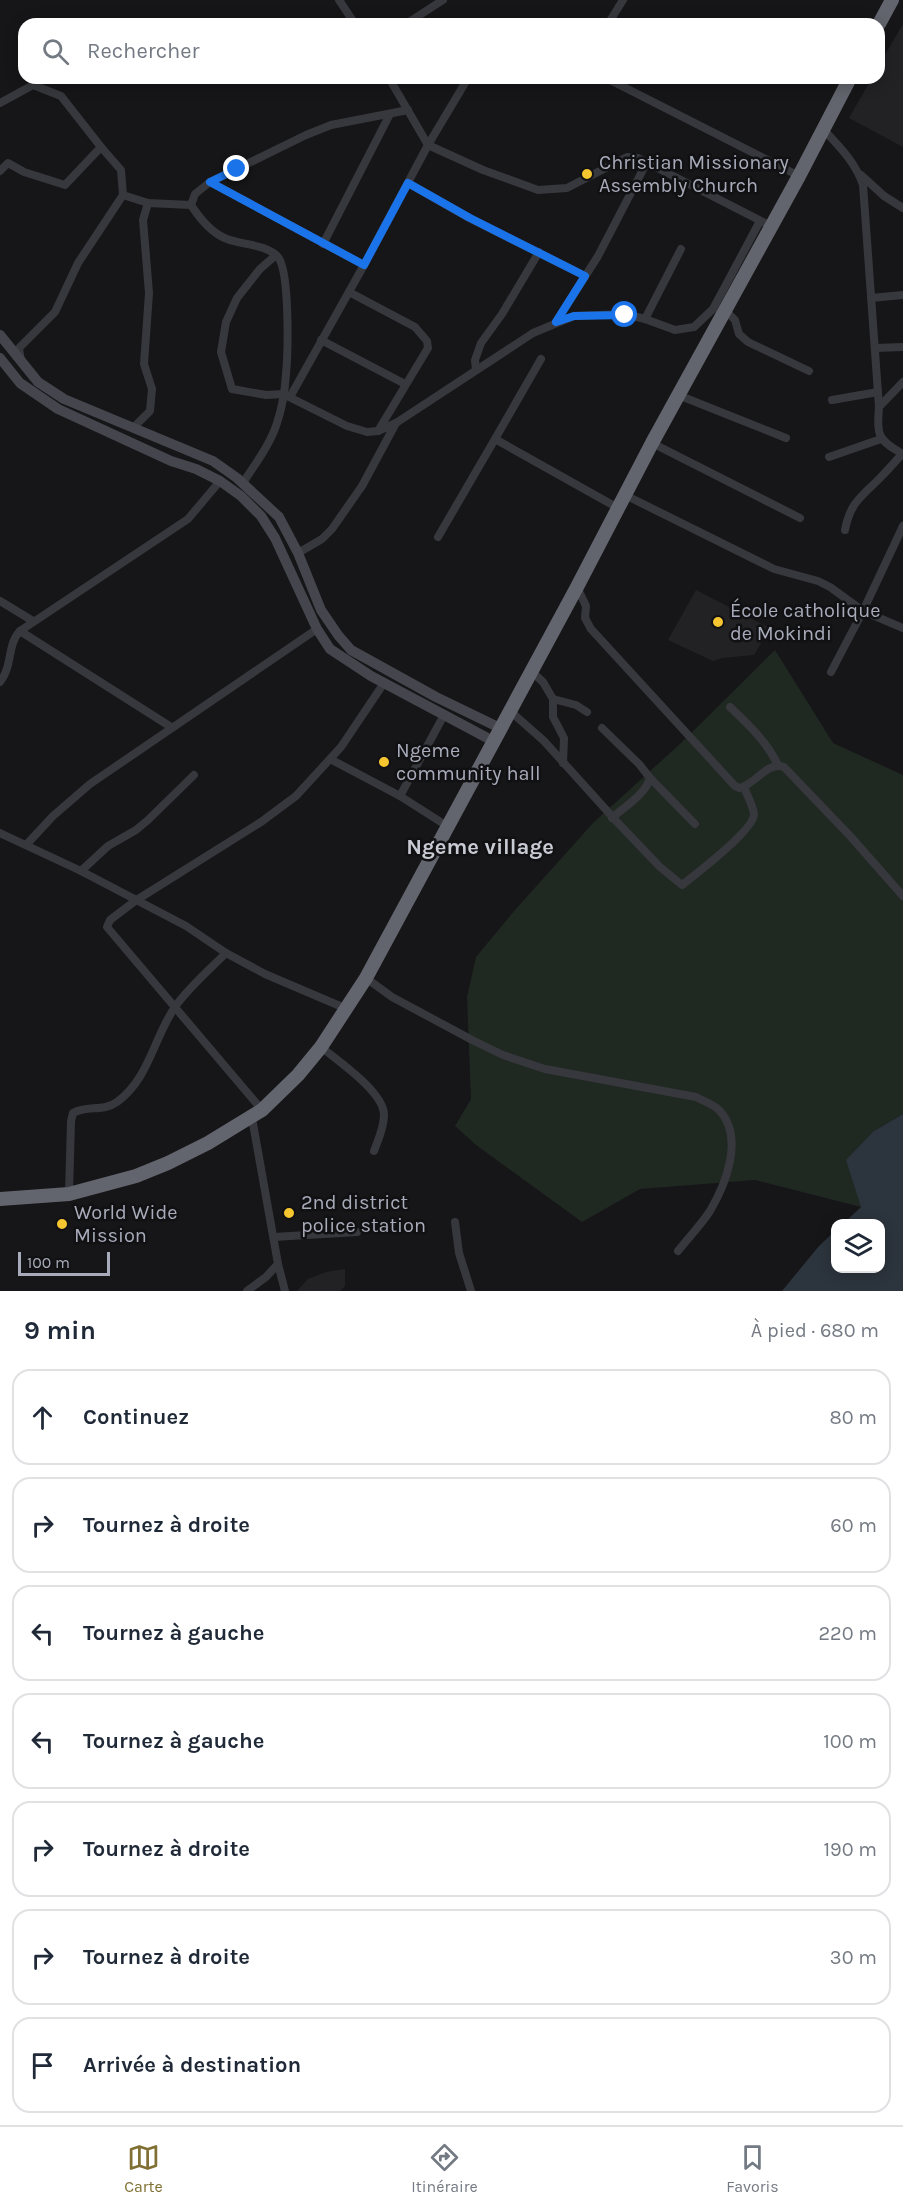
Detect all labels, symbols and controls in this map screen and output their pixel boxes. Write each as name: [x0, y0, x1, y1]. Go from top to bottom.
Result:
search box: [18, 18, 885, 84]
icon: search: [39, 35, 72, 68]
text: Rechercher: [87, 38, 200, 64]
place label: Christian Missionary Assembly Church: [599, 151, 789, 197]
route end: [223, 155, 249, 181]
marker: Christian Missionary Assembly Church: [580, 167, 594, 181]
route start: [611, 301, 637, 327]
place label: École catholique de Mokindi: [730, 598, 881, 645]
marker: École catholique de Mokindi: [711, 615, 725, 629]
place label: Ngeme community hall: [396, 739, 541, 785]
marker: Ngeme community hall: [377, 755, 391, 769]
district label: Ngeme village: [406, 834, 554, 860]
place label: 2nd district police station: [301, 1191, 426, 1237]
place label: World Wide Mission: [74, 1201, 178, 1247]
marker: 2nd district police station: [282, 1206, 296, 1220]
marker: World Wide Mission: [55, 1217, 69, 1231]
map controls: [831, 1219, 885, 1273]
button: layers: [831, 1219, 885, 1273]
scale bar: [18, 1249, 110, 1276]
text: 100 m: [27, 1253, 70, 1272]
text: 9 min: [24, 1315, 96, 1346]
text: À pied · 680 m: [751, 1319, 879, 1342]
icon: ahead: [26, 1401, 59, 1434]
text: Continuez: [83, 1404, 189, 1430]
text: 80 m: [829, 1406, 877, 1429]
icon: right: [26, 1509, 59, 1542]
text: Tournez à droite: [83, 1512, 250, 1538]
text: 60 m: [830, 1514, 877, 1537]
icon: left: [26, 1617, 59, 1650]
text: Tournez à gauche: [83, 1620, 264, 1646]
text: 220 m: [818, 1622, 877, 1645]
icon: left: [26, 1725, 59, 1758]
text: Tournez à gauche: [83, 1728, 264, 1754]
text: 100 m: [823, 1730, 877, 1753]
icon: right: [26, 1833, 59, 1866]
text: Tournez à droite: [83, 1836, 250, 1862]
text: 190 m: [823, 1838, 877, 1861]
icon: right: [26, 1941, 59, 1974]
text: Tournez à droite: [83, 1944, 250, 1970]
text: 30 m: [830, 1946, 877, 1969]
icon: arrive: [26, 2049, 59, 2082]
text: Arrivée à destination: [83, 2052, 301, 2078]
tab: Carte: [124, 2141, 163, 2196]
tab: Itinéraire: [411, 2141, 478, 2196]
tab: Favoris: [726, 2141, 779, 2196]

